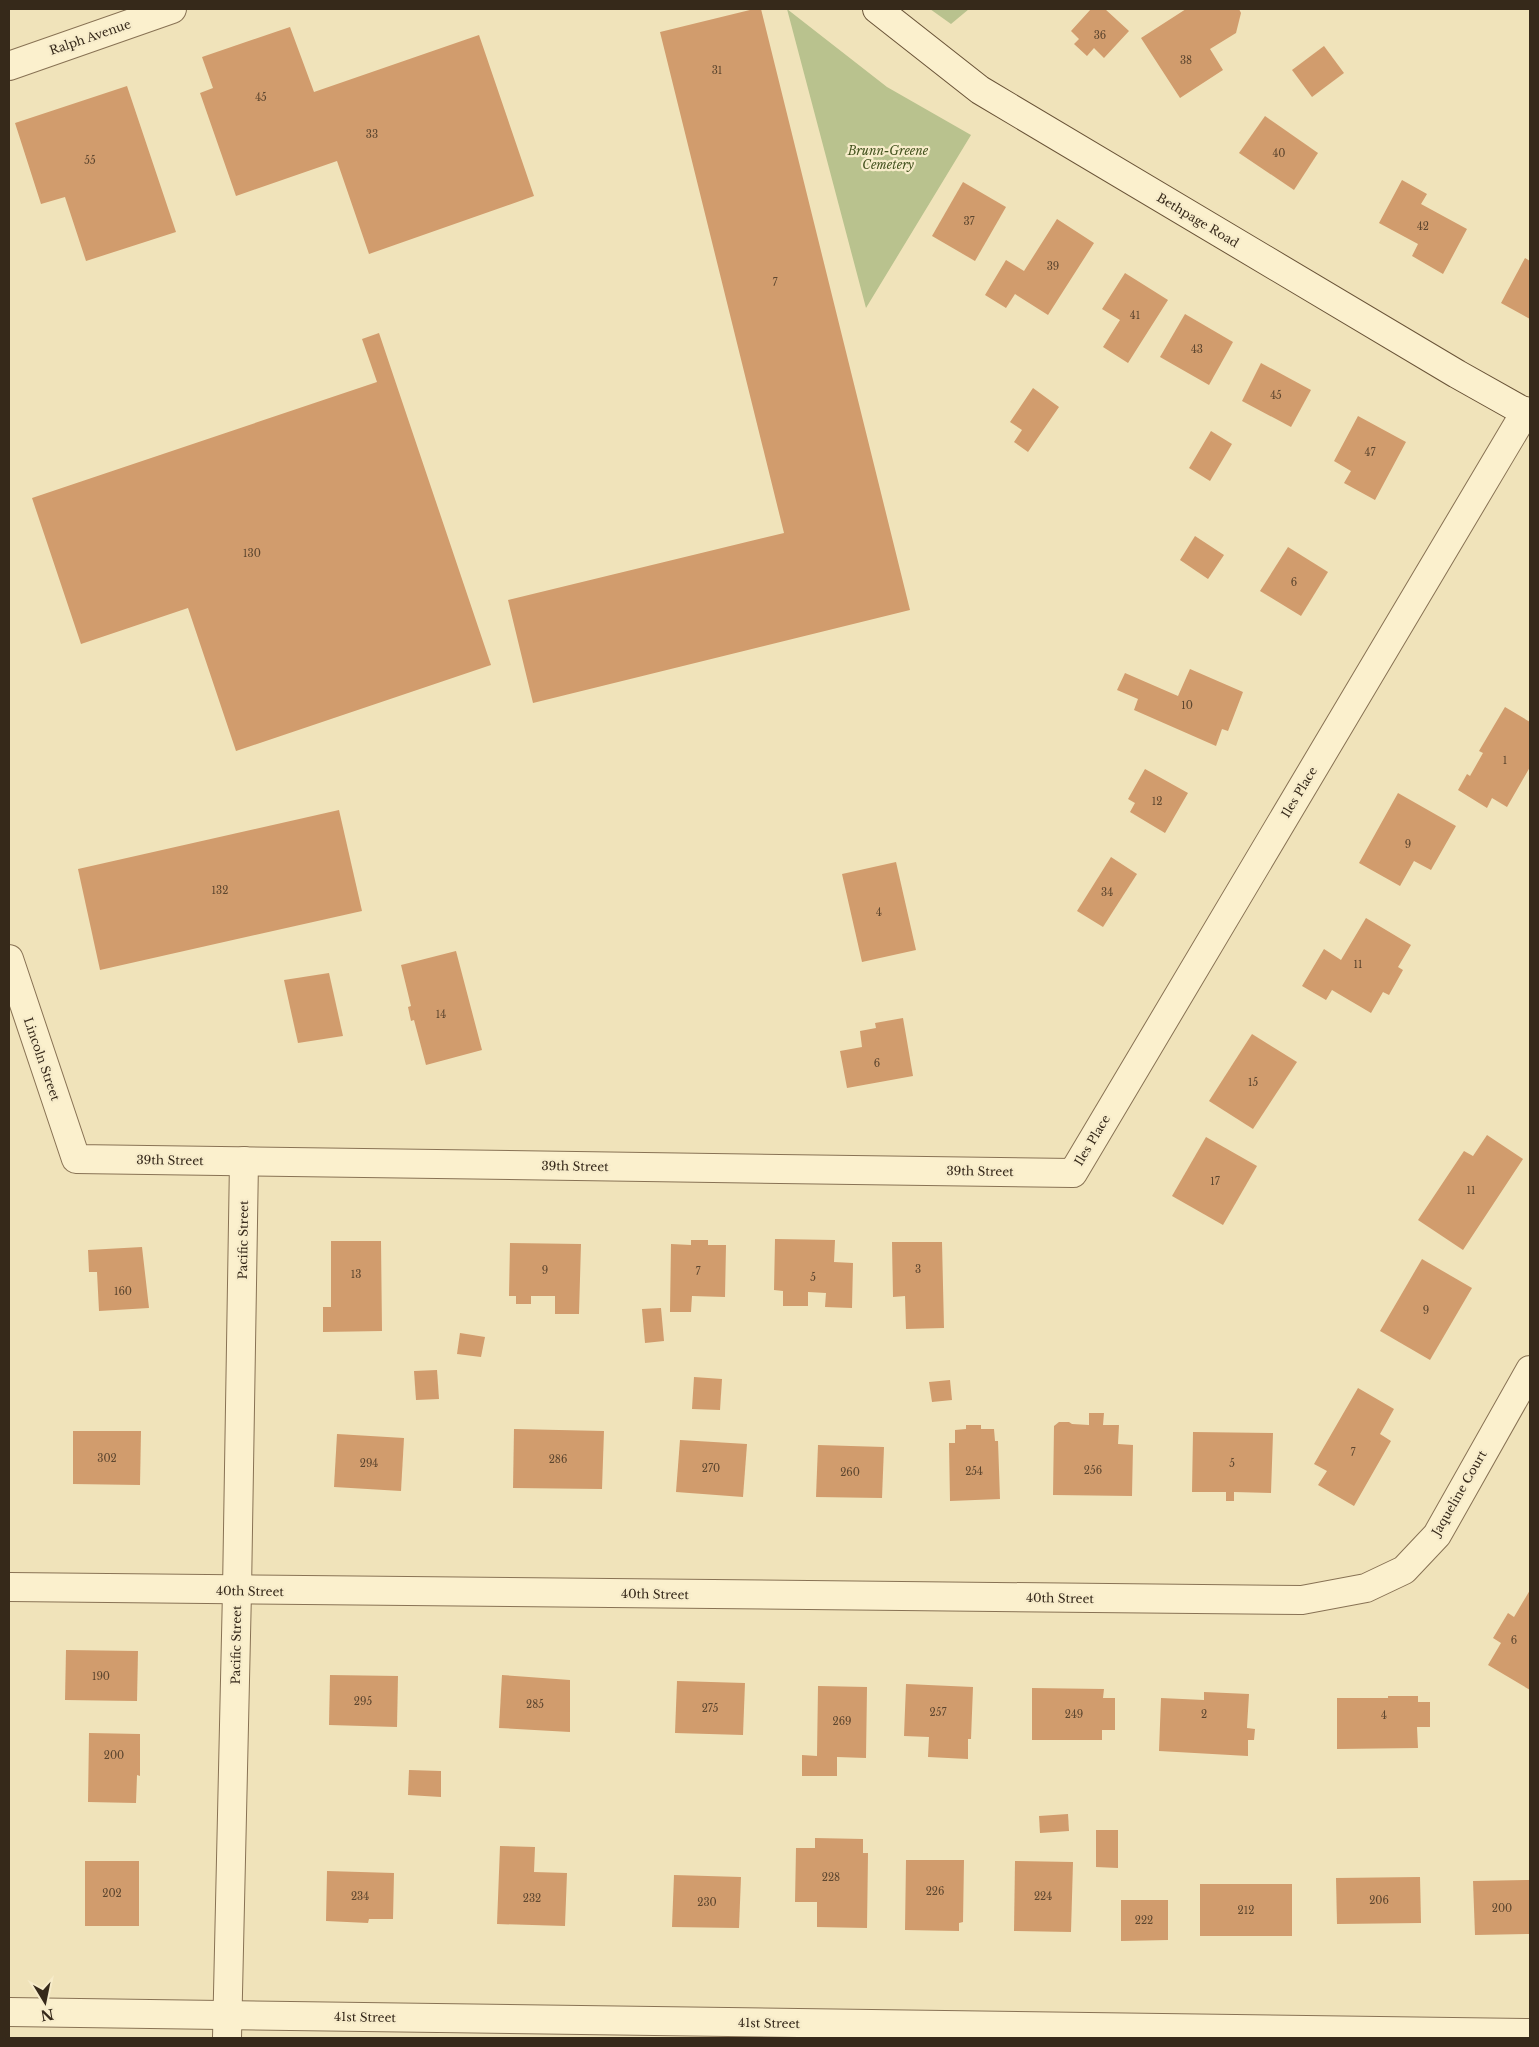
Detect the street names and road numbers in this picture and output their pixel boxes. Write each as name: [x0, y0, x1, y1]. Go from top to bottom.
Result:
street label: Ralph Avenue: [47, 16, 133, 58]
street label: Bethpage Road: [1154, 190, 1242, 250]
street label: Iles Place: [1278, 764, 1320, 820]
street label: Lincoln Street: [21, 1015, 63, 1103]
street label: Iles Place: [1071, 1112, 1113, 1168]
street label: 39th Street: [136, 1152, 204, 1168]
street label: 39th Street: [541, 1158, 609, 1174]
street label: 39th Street: [946, 1163, 1014, 1179]
street label: Pacific Street: [235, 1200, 251, 1280]
street label: Jaqueline Court: [1427, 1447, 1490, 1540]
street label: 40th Street: [216, 1583, 285, 1599]
street label: 40th Street: [621, 1586, 690, 1602]
street label: 40th Street: [1026, 1590, 1095, 1606]
street label: Pacific Street: [228, 1605, 244, 1685]
street label: 41st Street: [334, 2009, 397, 2025]
street label: 41st Street: [738, 2015, 801, 2031]

